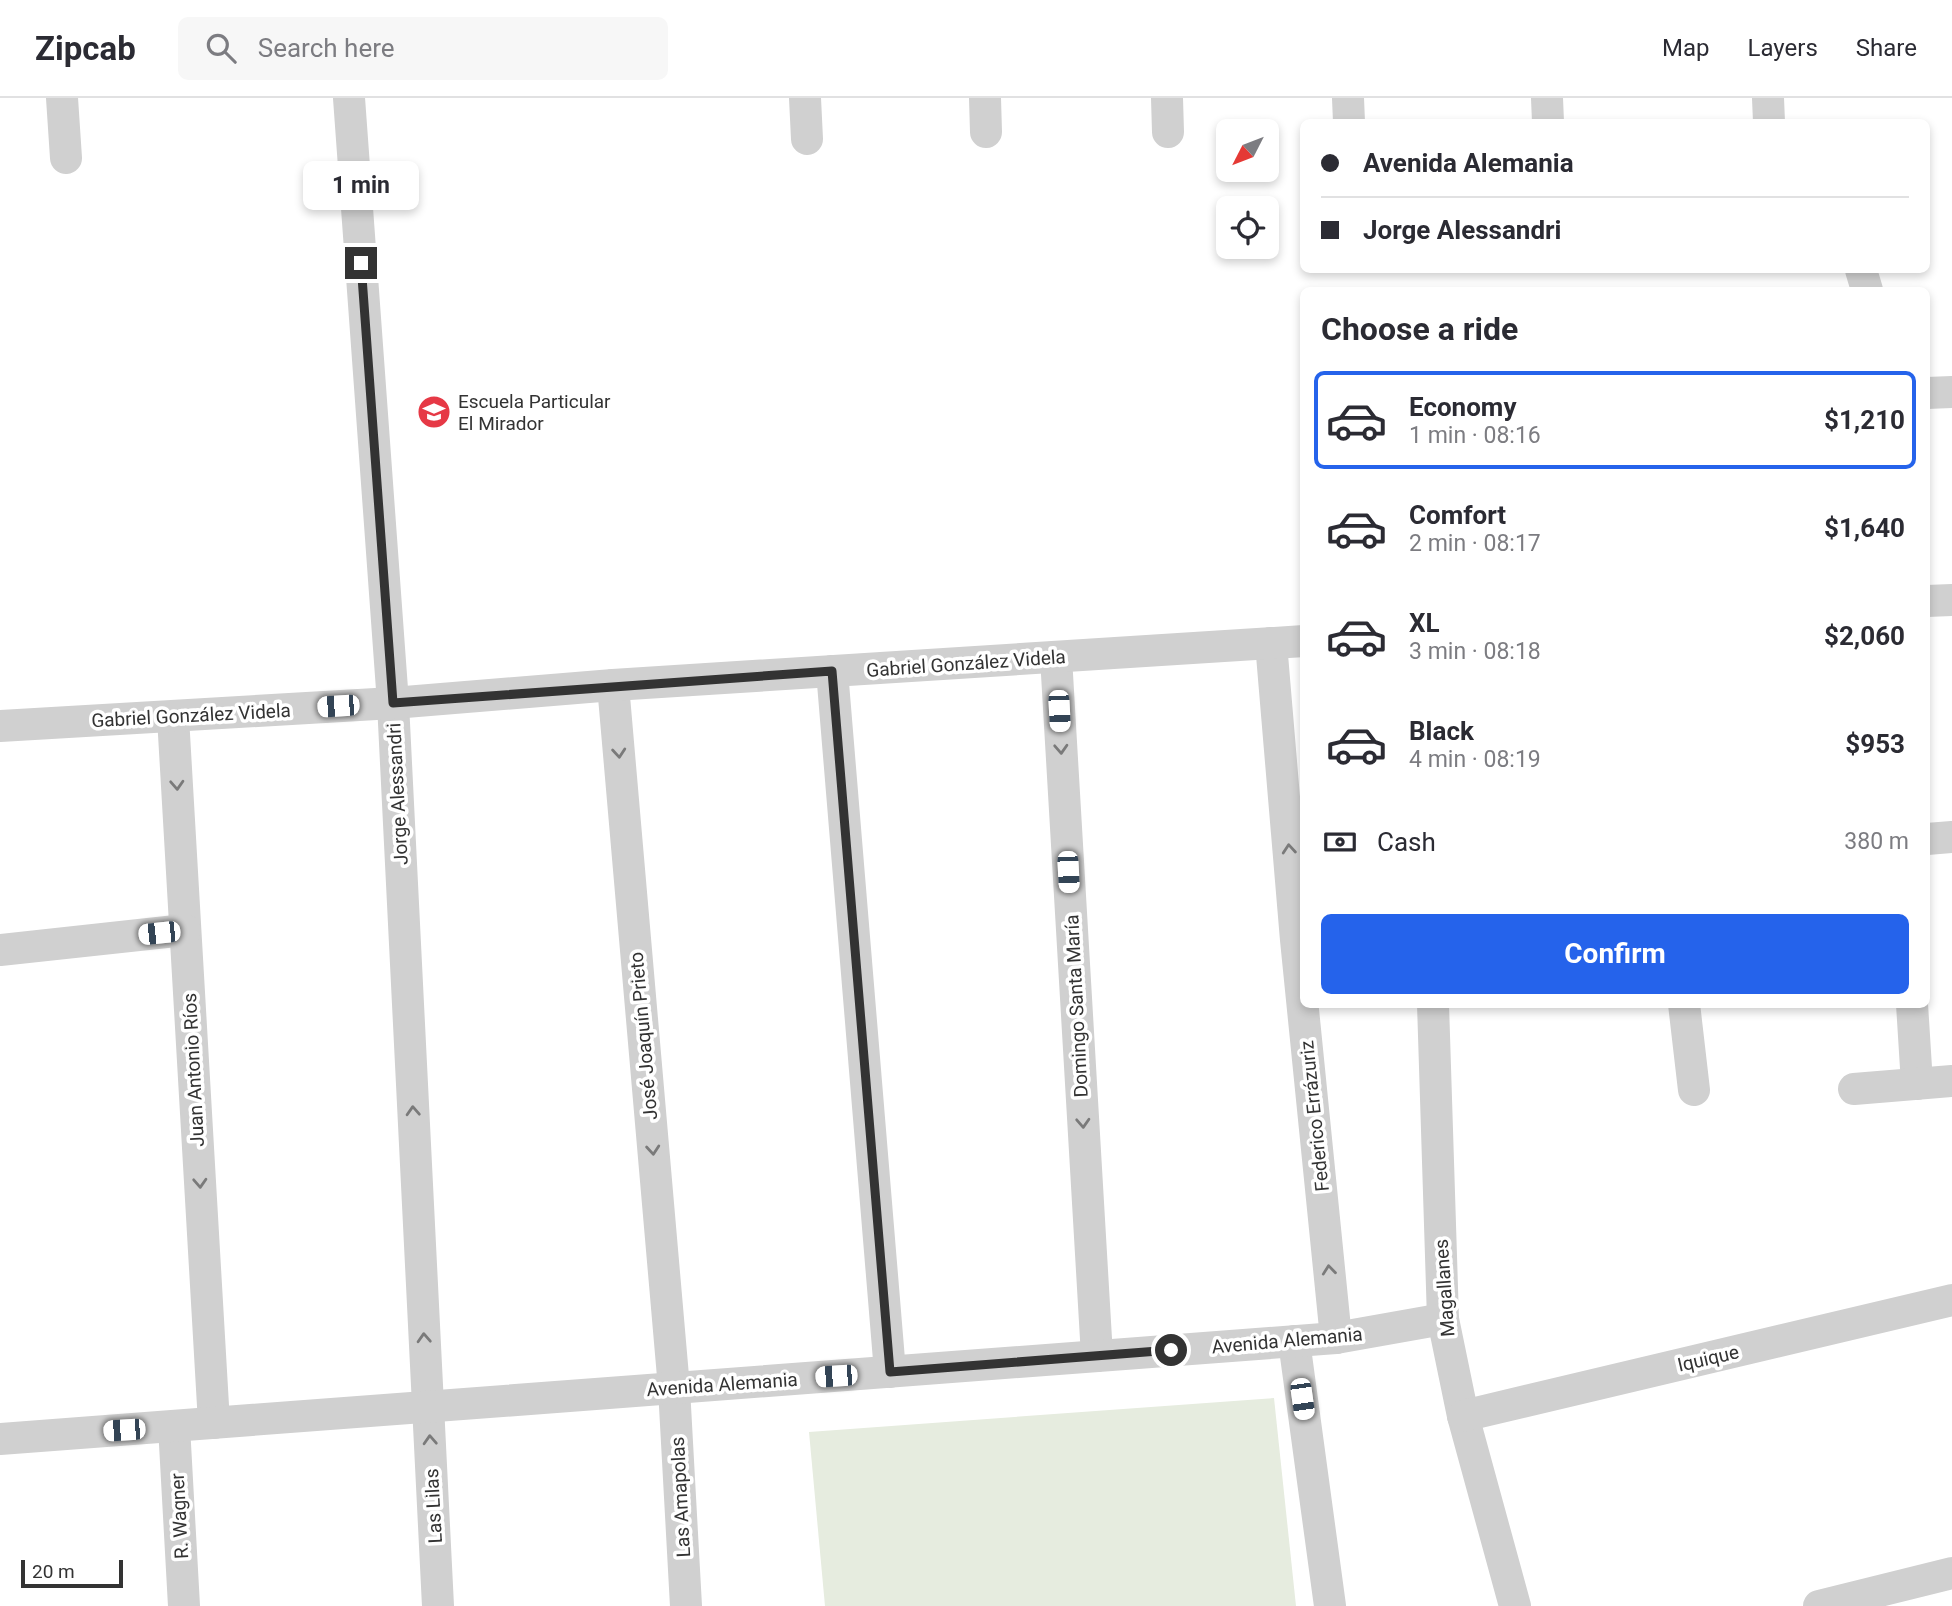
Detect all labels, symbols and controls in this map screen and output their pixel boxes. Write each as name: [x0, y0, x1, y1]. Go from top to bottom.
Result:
search box: [178, 17, 668, 80]
text: Zipcab: [35, 29, 136, 68]
icon: search: [202, 29, 240, 67]
text: Search here: [258, 33, 395, 63]
text: Map: [1662, 34, 1710, 62]
text: Layers: [1748, 34, 1818, 62]
text: Share: [1856, 34, 1917, 62]
north arrow: [1216, 119, 1279, 182]
map controls: [1216, 119, 1279, 259]
text: Avenida Alemania: [1363, 148, 1574, 178]
callout: 1 min: [303, 162, 419, 211]
text: 1 min: [332, 172, 390, 199]
button: locate: [1216, 196, 1279, 259]
text: Jorge Alessandri: [1363, 215, 1561, 245]
route end: [345, 247, 377, 279]
text: Choose a ride: [1321, 310, 1518, 348]
icon: car: [1325, 389, 1388, 452]
place label: Escuela Particular El Mirador: [458, 390, 611, 435]
text: Economy: [1409, 392, 1516, 422]
school or university icon: Escuela Particular El Mirador: [415, 393, 453, 431]
text: $1,210: [1824, 405, 1905, 435]
text: 1 min · 08:16: [1409, 422, 1541, 449]
icon: car: [1325, 497, 1388, 560]
text: Comfort: [1409, 500, 1506, 530]
text: $1,640: [1824, 513, 1905, 543]
text: 2 min · 08:17: [1409, 530, 1541, 557]
icon: car: [1325, 605, 1388, 668]
text: XL: [1409, 608, 1440, 638]
text: $2,060: [1824, 621, 1905, 651]
text: 3 min · 08:18: [1409, 638, 1541, 665]
street label: Gabriel González Videla: [866, 645, 1066, 682]
car: [1048, 689, 1071, 733]
car: [317, 694, 360, 718]
street label: Gabriel González Videla: [91, 699, 291, 732]
icon: car: [1325, 713, 1388, 776]
text: Black: [1409, 716, 1474, 746]
street label: Jorge Alessandri: [382, 722, 413, 866]
text: $953: [1845, 729, 1905, 759]
one-way arrow: [1053, 744, 1068, 755]
text: 4 min · 08:19: [1409, 746, 1541, 773]
one-way arrow: [611, 748, 626, 759]
one-way arrow: [169, 780, 184, 791]
icon: cash: [1321, 823, 1359, 861]
text: Cash: [1377, 827, 1436, 857]
text: 380 m: [1844, 828, 1909, 855]
one-way arrow: [1282, 843, 1297, 854]
car: [1057, 850, 1080, 894]
street label: Domingo Santa María: [1060, 914, 1093, 1098]
button: Confirm: [1321, 914, 1909, 994]
car: [138, 920, 181, 946]
street label: José Joaquín Prieto: [625, 951, 662, 1121]
street label: Juan Antonio Ríos: [178, 992, 209, 1147]
street label: Federico Errázuriz: [1295, 1039, 1334, 1193]
one-way arrow: [406, 1105, 421, 1116]
one-way arrow: [1075, 1118, 1090, 1129]
one-way arrow: [645, 1145, 660, 1156]
one-way arrow: [192, 1178, 207, 1189]
street label: Magallanes: [1430, 1238, 1459, 1338]
one-way arrow: [1322, 1265, 1337, 1276]
street label: Avenida Alemania: [1211, 1322, 1364, 1359]
one-way arrow: [417, 1333, 432, 1344]
route start: [1155, 1334, 1187, 1366]
street label: Iquique: [1675, 1340, 1741, 1377]
car: [815, 1364, 858, 1388]
street label: Avenida Alemania: [646, 1368, 798, 1401]
car: [1289, 1377, 1316, 1421]
car: [103, 1418, 146, 1442]
one-way arrow: [422, 1434, 437, 1445]
street label: Las Amapolas: [666, 1436, 695, 1558]
street label: Las Lilas: [420, 1468, 447, 1544]
street label: R. Wagner: [166, 1472, 193, 1560]
scale bar: [21, 1557, 122, 1589]
text: 20 m: [32, 1560, 75, 1583]

